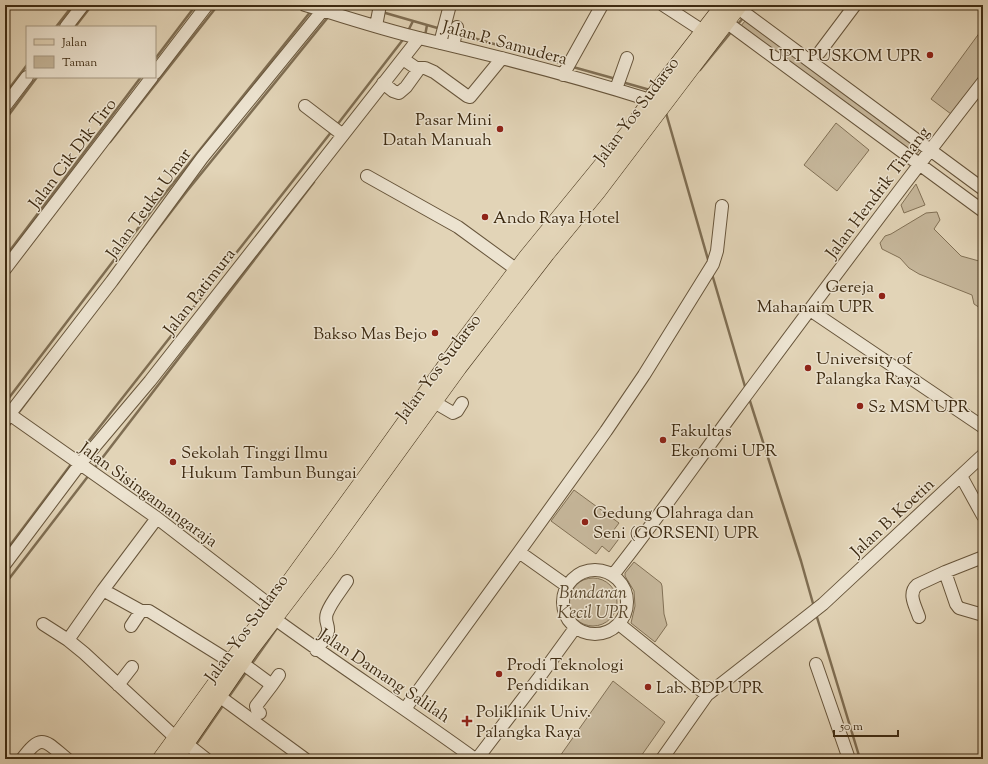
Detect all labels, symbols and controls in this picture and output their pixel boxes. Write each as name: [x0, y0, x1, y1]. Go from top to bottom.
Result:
street label: Jalan P. Samudera: [438, 15, 570, 72]
legend: [26, 26, 156, 78]
text: Jalan: [61, 34, 87, 52]
place label: UPT PUSKOM UPR: [769, 45, 923, 69]
marker: UPT PUSKOM UPR: [925, 50, 935, 60]
street label: Jalan Yos Sudarso: [589, 53, 686, 171]
text: Taman: [62, 54, 97, 72]
street label: Jalan Cik Dik Tiro: [23, 94, 123, 215]
place label: Pasar Mini Datah Manuah: [383, 109, 492, 153]
street label: Jalan Hendrik Timang: [820, 122, 936, 265]
marker: Pasar Mini Datah Manuah: [495, 124, 505, 134]
street label: Jalan Teuku Umar: [101, 143, 198, 265]
place label: Ando Raya Hotel: [493, 207, 620, 231]
marker: Ando Raya Hotel: [480, 212, 490, 222]
street label: Jalan Patimura: [158, 244, 242, 342]
place label: Gereja Mahanaim UPR: [757, 276, 875, 320]
marker: Gereja Mahanaim UPR: [877, 291, 887, 301]
street label: Jalan Yos Sudarso: [391, 310, 488, 428]
place label: Bakso Mas Bejo: [313, 323, 427, 347]
marker: Bakso Mas Bejo: [430, 328, 440, 338]
place label: University of Palangka Raya: [816, 348, 921, 392]
marker: University of Palangka Raya: [803, 363, 813, 373]
place label: S2 MSM UPR: [868, 396, 970, 420]
marker: S2 MSM UPR: [855, 401, 865, 411]
place label: Fakultas Ekonomi UPR: [671, 420, 778, 464]
marker: Fakultas Ekonomi UPR: [658, 435, 668, 445]
street label: Jalan Sisingamangaraja: [73, 437, 222, 554]
place label: Sekolah Tinggi Ilmu Hukum Tambun Bungai: [181, 442, 357, 486]
marker: Sekolah Tinggi Ilmu Hukum Tambun Bungai: [168, 457, 178, 467]
street label: Jalan B. Koetin: [845, 473, 941, 564]
place label: Gedung Olahraga dan Seni (GORSENI) UPR: [593, 502, 760, 546]
marker: Gedung Olahraga dan Seni (GORSENI) UPR: [580, 517, 590, 527]
street label: Jalan Yos Sudarso: [200, 570, 295, 689]
park label: Bundaran Kecil UPR: [557, 582, 629, 626]
street label: Jalan Damang Salilah: [312, 623, 454, 730]
place label: Prodi Teknologi Pendidikan: [507, 654, 624, 698]
marker: Prodi Teknologi Pendidikan: [494, 669, 504, 679]
place label: Lab. BDP UPR: [656, 677, 764, 701]
marker: Lab. BDP UPR: [643, 682, 653, 692]
place label: Poliklinik Univ. Palangka Raya: [476, 701, 591, 745]
scale bar: [834, 712, 898, 738]
marker: Poliklinik Univ. Palangka Raya: [461, 715, 473, 727]
text: 50 m: [839, 718, 863, 736]

